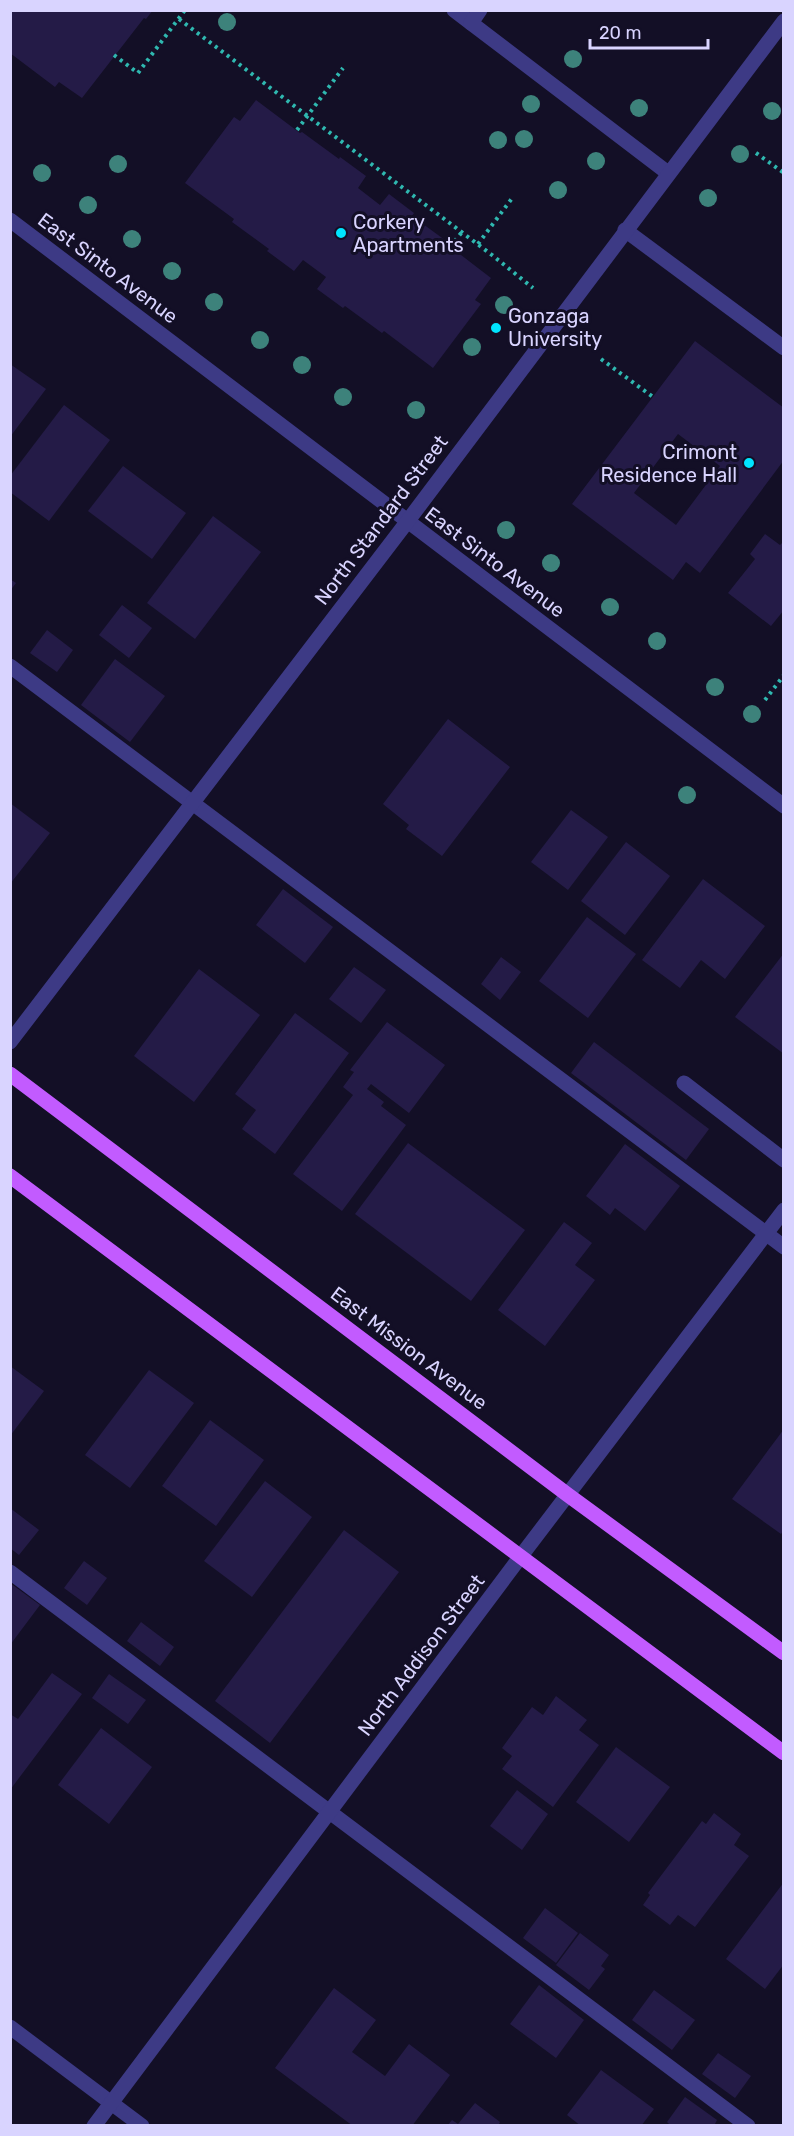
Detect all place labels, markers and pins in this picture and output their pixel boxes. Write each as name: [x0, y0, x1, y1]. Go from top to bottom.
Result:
place label: Corkery Apartments: [353, 210, 464, 257]
marker: Corkery Apartments: [334, 226, 348, 240]
place label: Gonzaga University: [508, 304, 602, 351]
marker: Gonzaga University: [489, 321, 503, 335]
place label: Crimont Residence Hall: [600, 440, 737, 487]
marker: Crimont Residence Hall: [742, 456, 756, 470]

